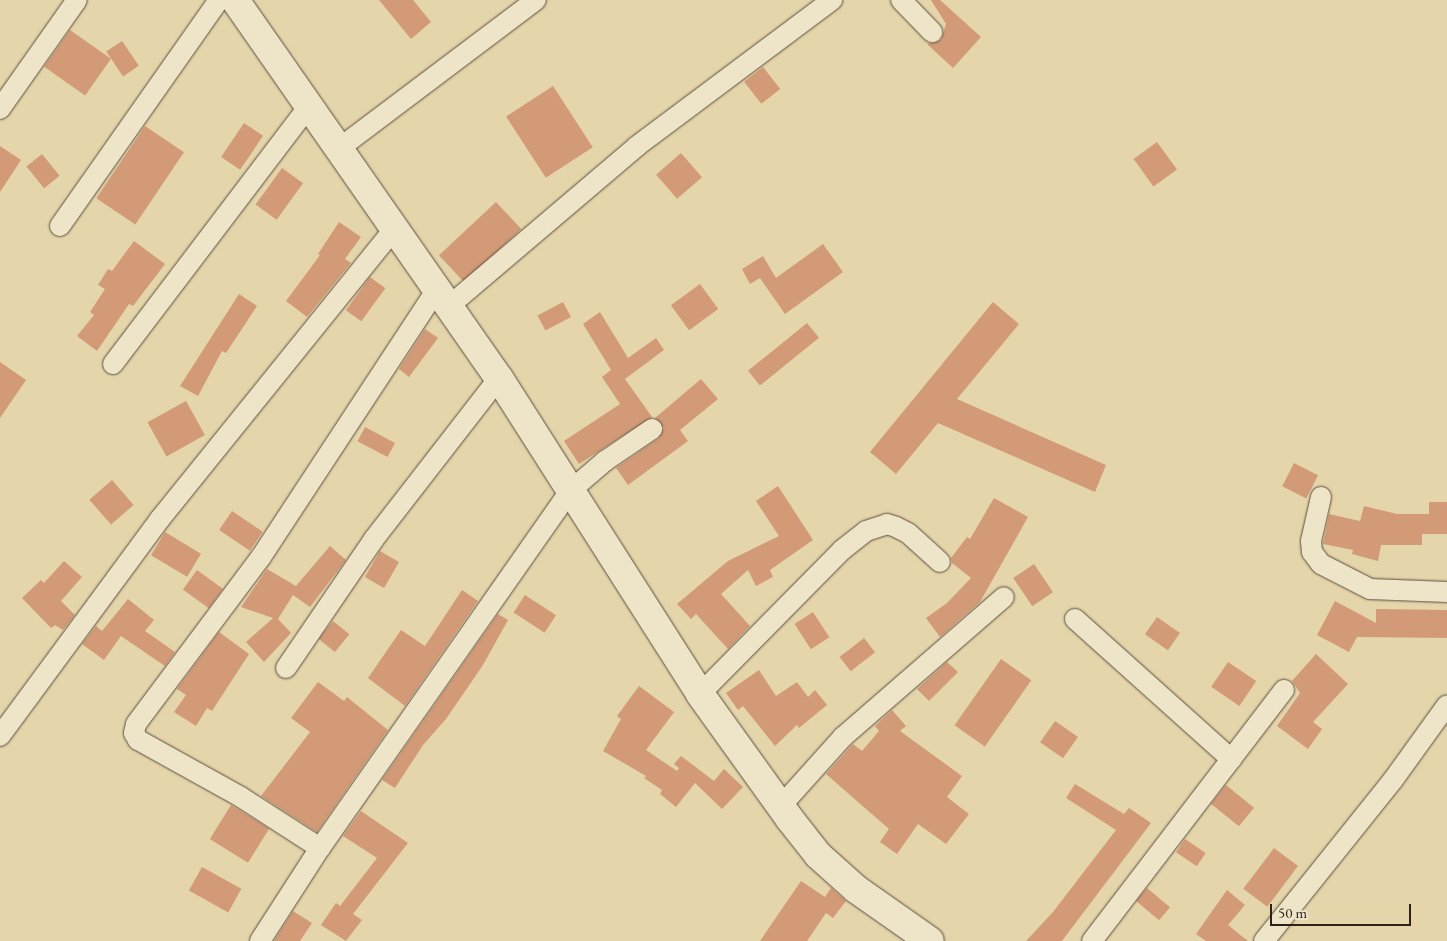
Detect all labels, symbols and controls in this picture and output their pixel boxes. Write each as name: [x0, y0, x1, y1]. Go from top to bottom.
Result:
scale bar: [1272, 894, 1413, 926]
text: 50 m: [1278, 903, 1307, 922]

